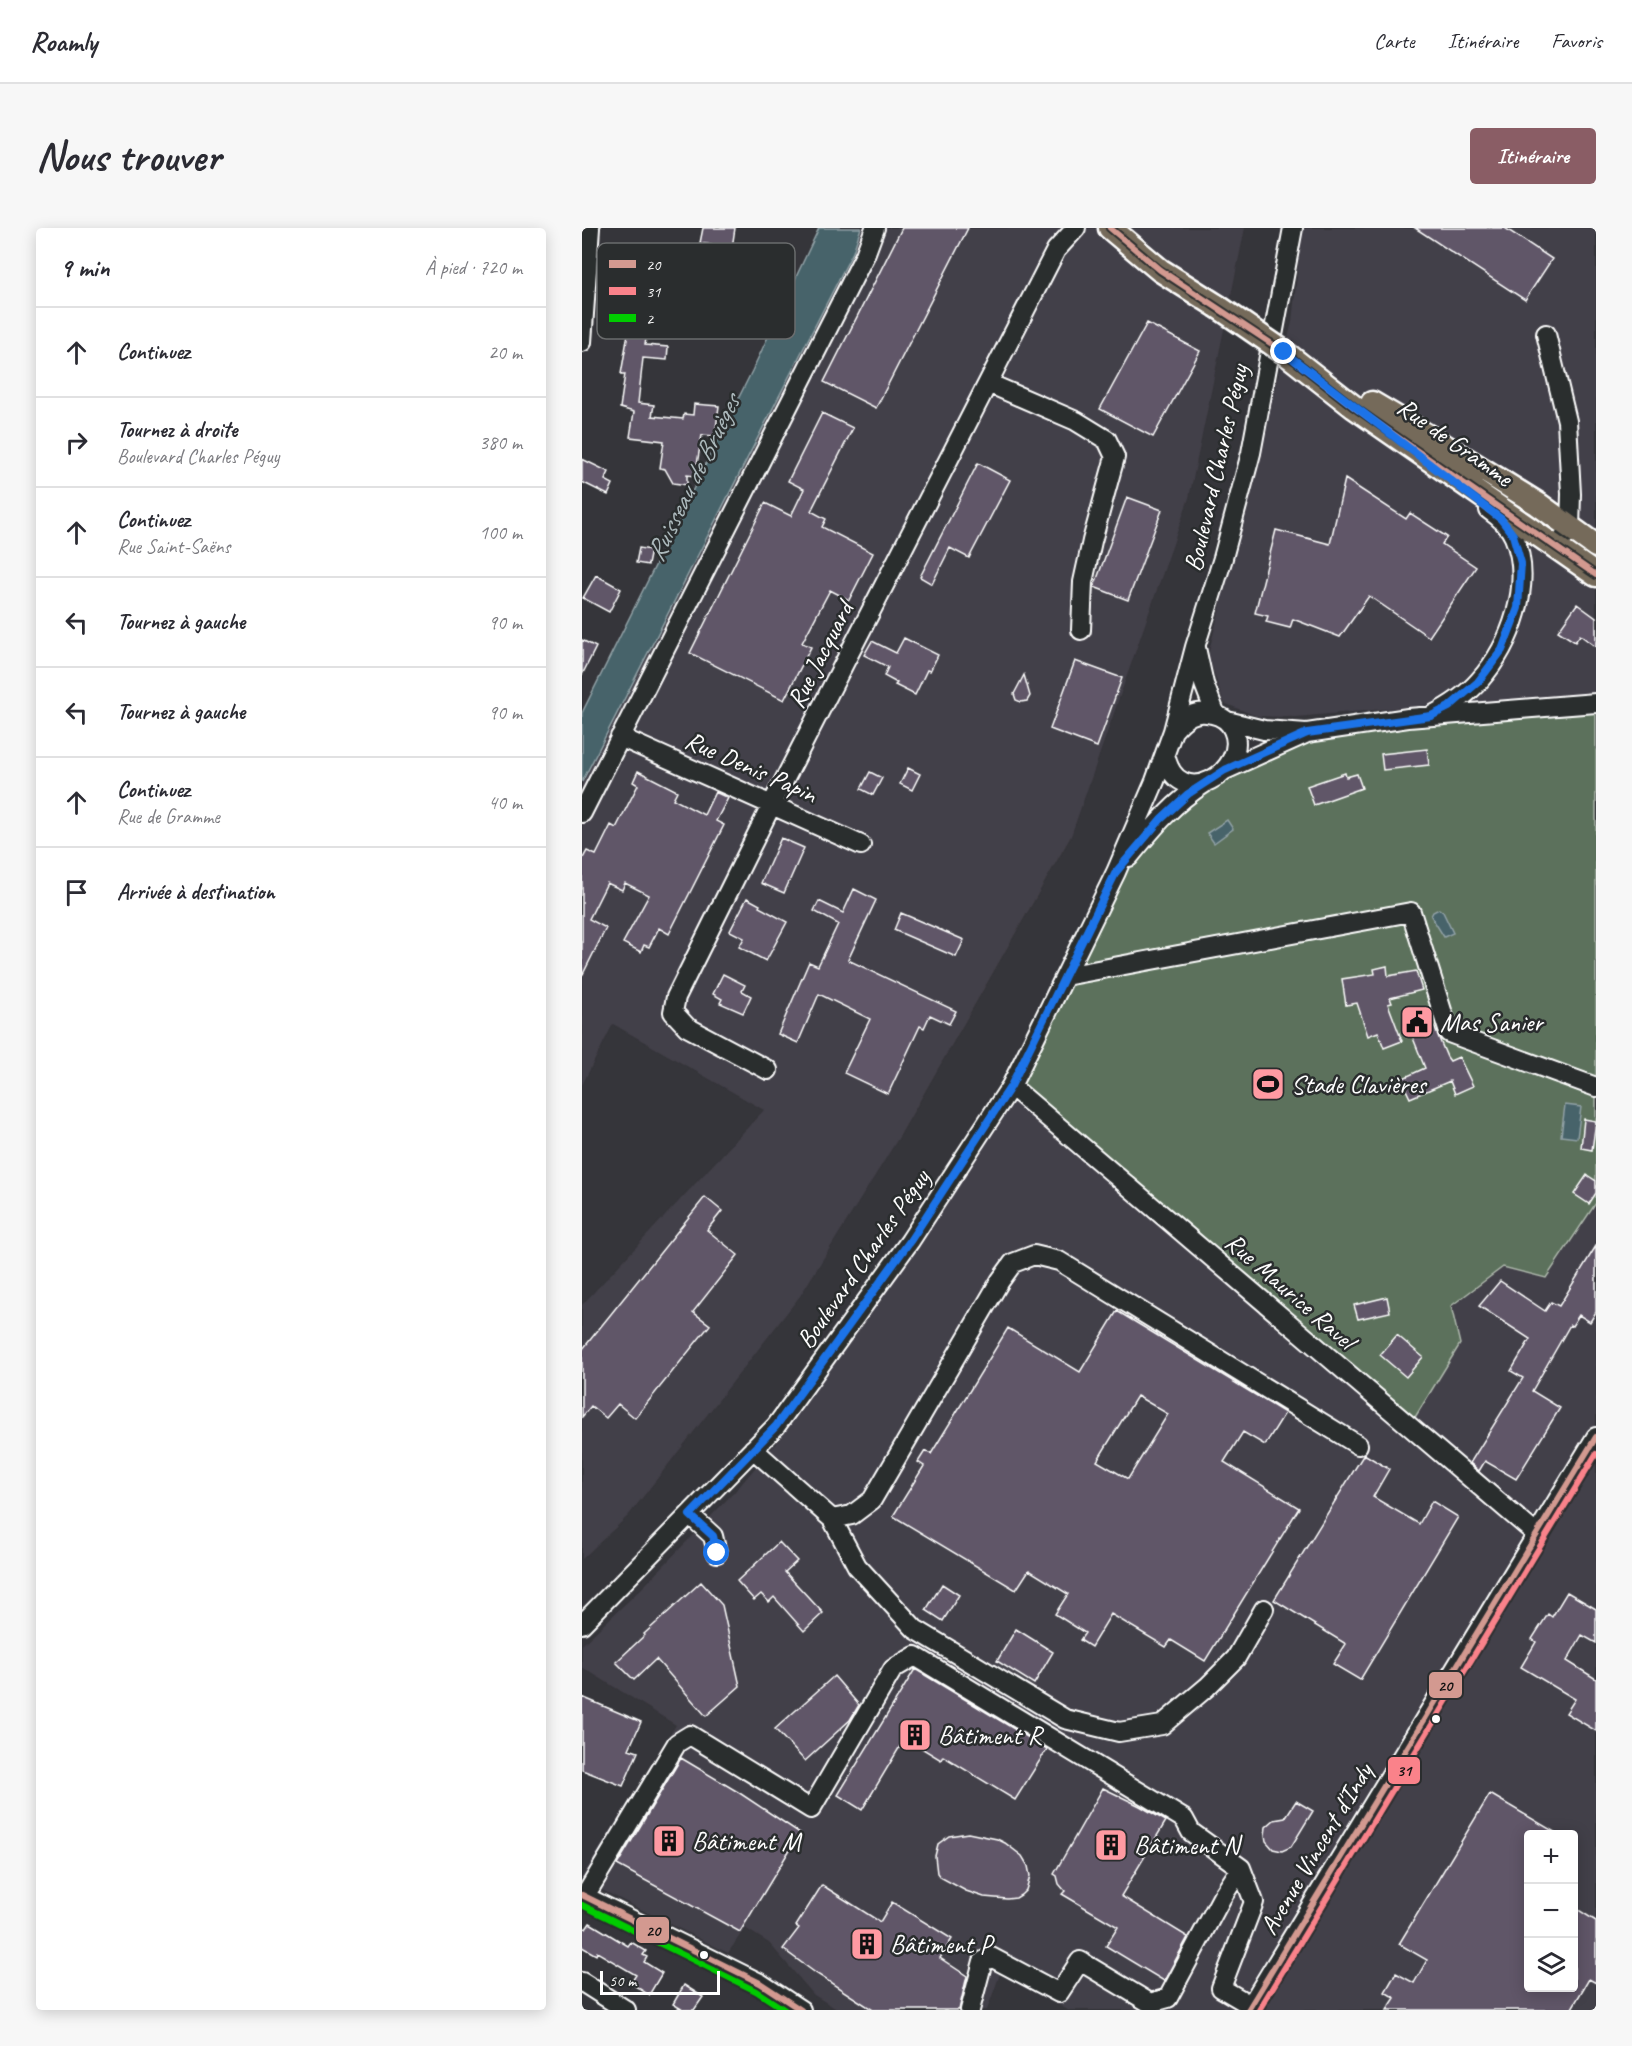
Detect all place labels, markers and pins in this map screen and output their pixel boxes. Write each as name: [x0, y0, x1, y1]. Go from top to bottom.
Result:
public building icon: Mas Sanier: [1399, 1004, 1435, 1040]
place label: Mas Sanier: [1440, 1006, 1545, 1039]
sports icon: Stade Clavières: [1250, 1066, 1286, 1102]
place label: Stade Clavières: [1291, 1068, 1428, 1101]
unlabelled marker: [1430, 1713, 1442, 1725]
building icon: Bâtiment R: [897, 1717, 933, 1753]
place label: Bâtiment R: [938, 1719, 1044, 1752]
building icon: Bâtiment M: [651, 1823, 687, 1859]
place label: Bâtiment M: [692, 1825, 802, 1858]
building icon: Bâtiment N: [1093, 1827, 1129, 1863]
place label: Bâtiment N: [1134, 1829, 1243, 1862]
building icon: Bâtiment P: [849, 1926, 885, 1962]
place label: Bâtiment P: [890, 1928, 995, 1961]
unlabelled marker: [698, 1949, 710, 1961]

